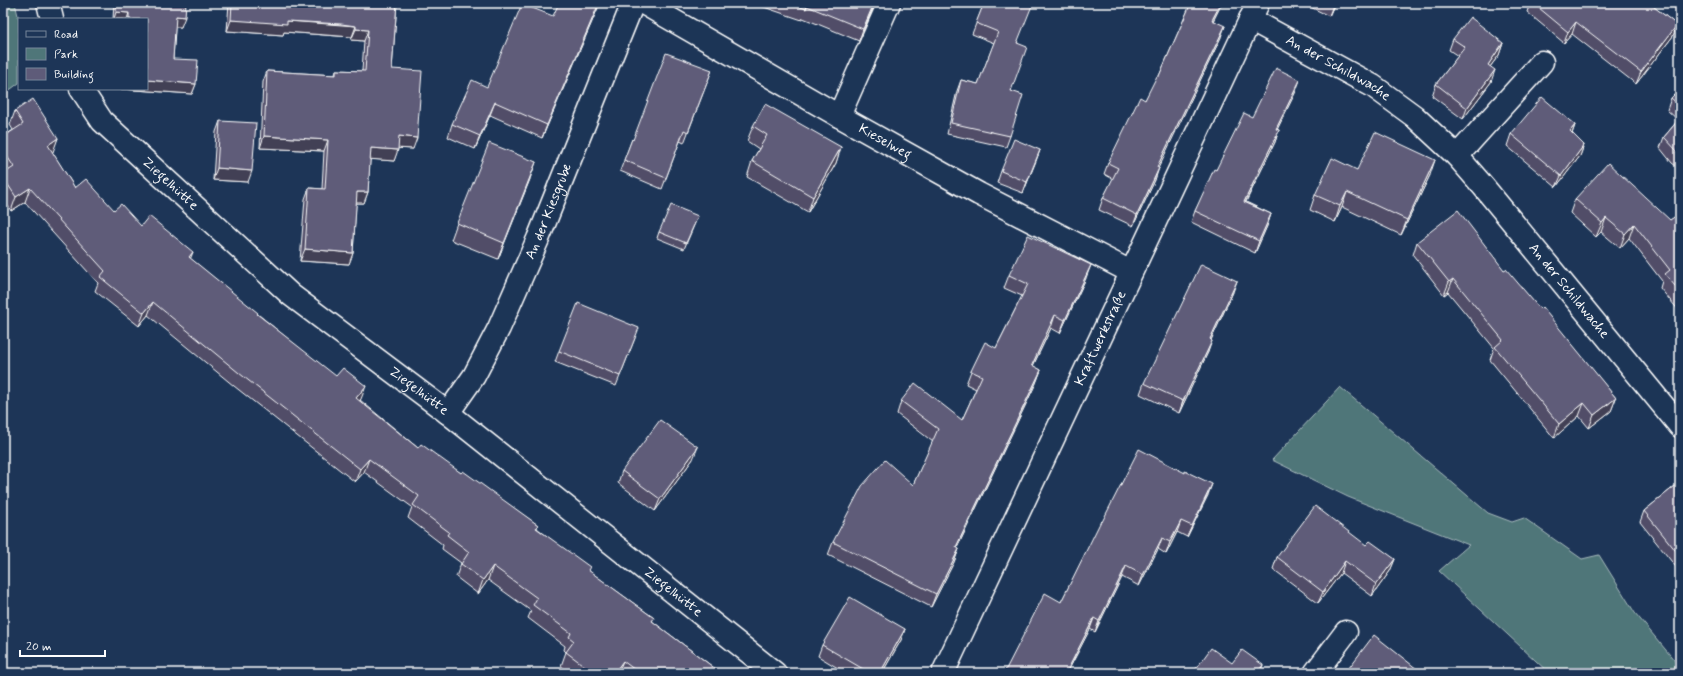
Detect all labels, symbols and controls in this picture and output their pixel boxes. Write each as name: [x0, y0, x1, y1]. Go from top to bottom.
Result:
legend: [18, 18, 148, 90]
text: Road: [54, 27, 78, 43]
street label: An der Schildwache: [1283, 31, 1394, 105]
text: Park: [54, 47, 78, 63]
text: Building: [54, 67, 94, 84]
street label: Kieselweg: [855, 120, 915, 165]
street label: Ziegelhütte: [138, 153, 202, 214]
street label: An der Kiesgrube: [521, 161, 576, 262]
street label: An der Schildwache: [1525, 240, 1614, 342]
street label: Kraftwerkstraße: [1070, 288, 1131, 389]
street label: Ziegelhütte: [385, 363, 452, 419]
street label: Ziegelhütte: [640, 563, 706, 621]
scale bar: [20, 632, 105, 658]
text: 20 m: [26, 639, 52, 655]

